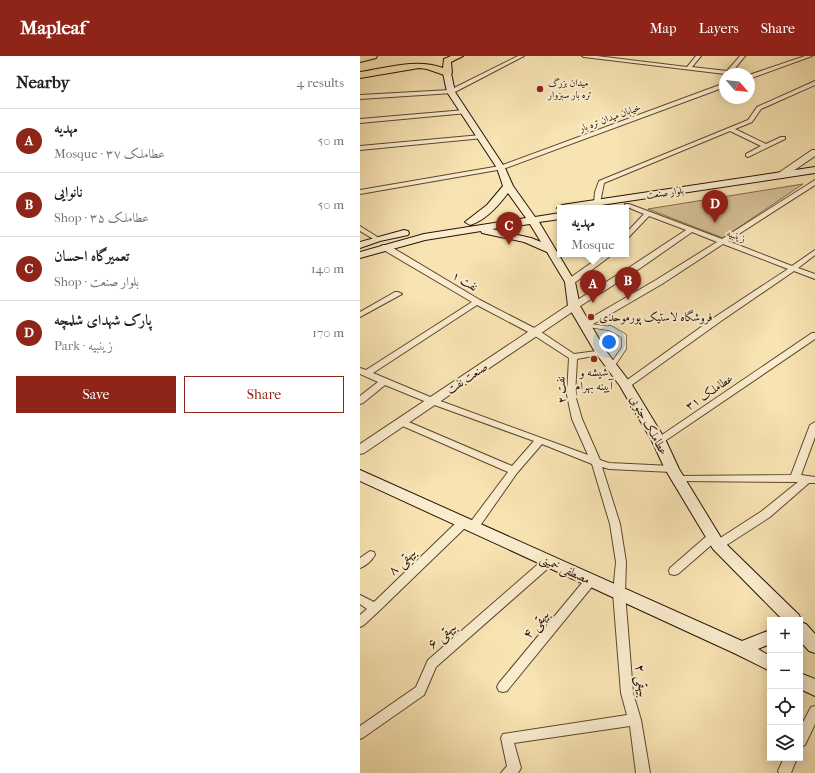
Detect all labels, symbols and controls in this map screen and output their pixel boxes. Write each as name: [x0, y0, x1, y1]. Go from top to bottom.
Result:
text: Mapleaf: [20, 17, 86, 39]
text: Map: [650, 20, 677, 37]
text: Layers: [699, 20, 739, 37]
text: Share: [761, 20, 795, 37]
north arrow: [719, 68, 755, 104]
text: Nearby: [16, 72, 70, 92]
text: 4 results: [297, 75, 344, 90]
place label: میدان بزرگ تره بار سبزوار: [547, 77, 592, 101]
marker: میدان بزرگ تره بار سبزوار: [535, 84, 545, 94]
street label: خیابان میدان تره بار: [577, 101, 642, 135]
text: مهدیه: [54, 119, 78, 137]
text: A: [25, 133, 33, 148]
text: 50 m: [318, 133, 344, 148]
text: Mosque · عطاملک ۳۷: [54, 146, 165, 161]
text: نانوایی: [54, 183, 83, 201]
street label: بلوار صنعت: [645, 184, 685, 202]
pin: D: [702, 190, 728, 223]
text: B: [25, 197, 33, 212]
text: 50 m: [318, 197, 344, 212]
popup: [557, 205, 629, 257]
text: Shop · عطاملک ۳۵: [54, 210, 149, 225]
pin: C: [496, 212, 522, 245]
text: مهدیه: [571, 213, 595, 231]
street label: زینبیه: [725, 227, 747, 245]
text: Mosque: [571, 237, 615, 252]
text: تعمیرگاه احسان: [54, 247, 129, 265]
text: C: [25, 261, 33, 276]
text: 140 m: [311, 261, 344, 276]
pin: B: [615, 267, 641, 300]
street label: نفت ۱: [450, 268, 480, 294]
pin: A: [580, 270, 606, 303]
text: Shop · بلوار صنعت: [54, 274, 139, 289]
place label: فروشگاه لاستیک پورموحدی: [599, 309, 713, 326]
text: پارک شهدای شلمچه: [54, 311, 152, 329]
marker: فروشگاه لاستیک پورموحدی: [586, 312, 596, 322]
text: D: [24, 325, 34, 340]
text: 170 m: [312, 325, 344, 340]
your location: [599, 332, 619, 352]
text: Park · زینبیه: [54, 338, 113, 353]
marker: شیشه و آیینه بهرام: [589, 354, 599, 364]
street label: صنعت نفت: [444, 359, 490, 397]
place label: شیشه و آیینه بهرام: [575, 365, 614, 397]
street label: عطاملک ۳۱: [682, 371, 736, 413]
button: Save: [16, 376, 176, 413]
button: Share: [184, 376, 344, 413]
street label: نفت ۲: [553, 376, 569, 404]
street label: عطاملک جنوبی: [625, 393, 671, 458]
street label: بیهقی ۸: [384, 543, 421, 580]
street label: مصطفی خمینی: [537, 551, 592, 589]
street label: بیهقی ۴: [519, 606, 555, 644]
map controls: [767, 617, 803, 761]
button: +: [767, 617, 803, 653]
street label: بیهقی ۶: [424, 618, 462, 654]
button: −: [767, 653, 803, 689]
street label: بیهقی ۲: [629, 663, 653, 699]
button: locate: [767, 689, 803, 725]
button: layers: [767, 725, 803, 761]

